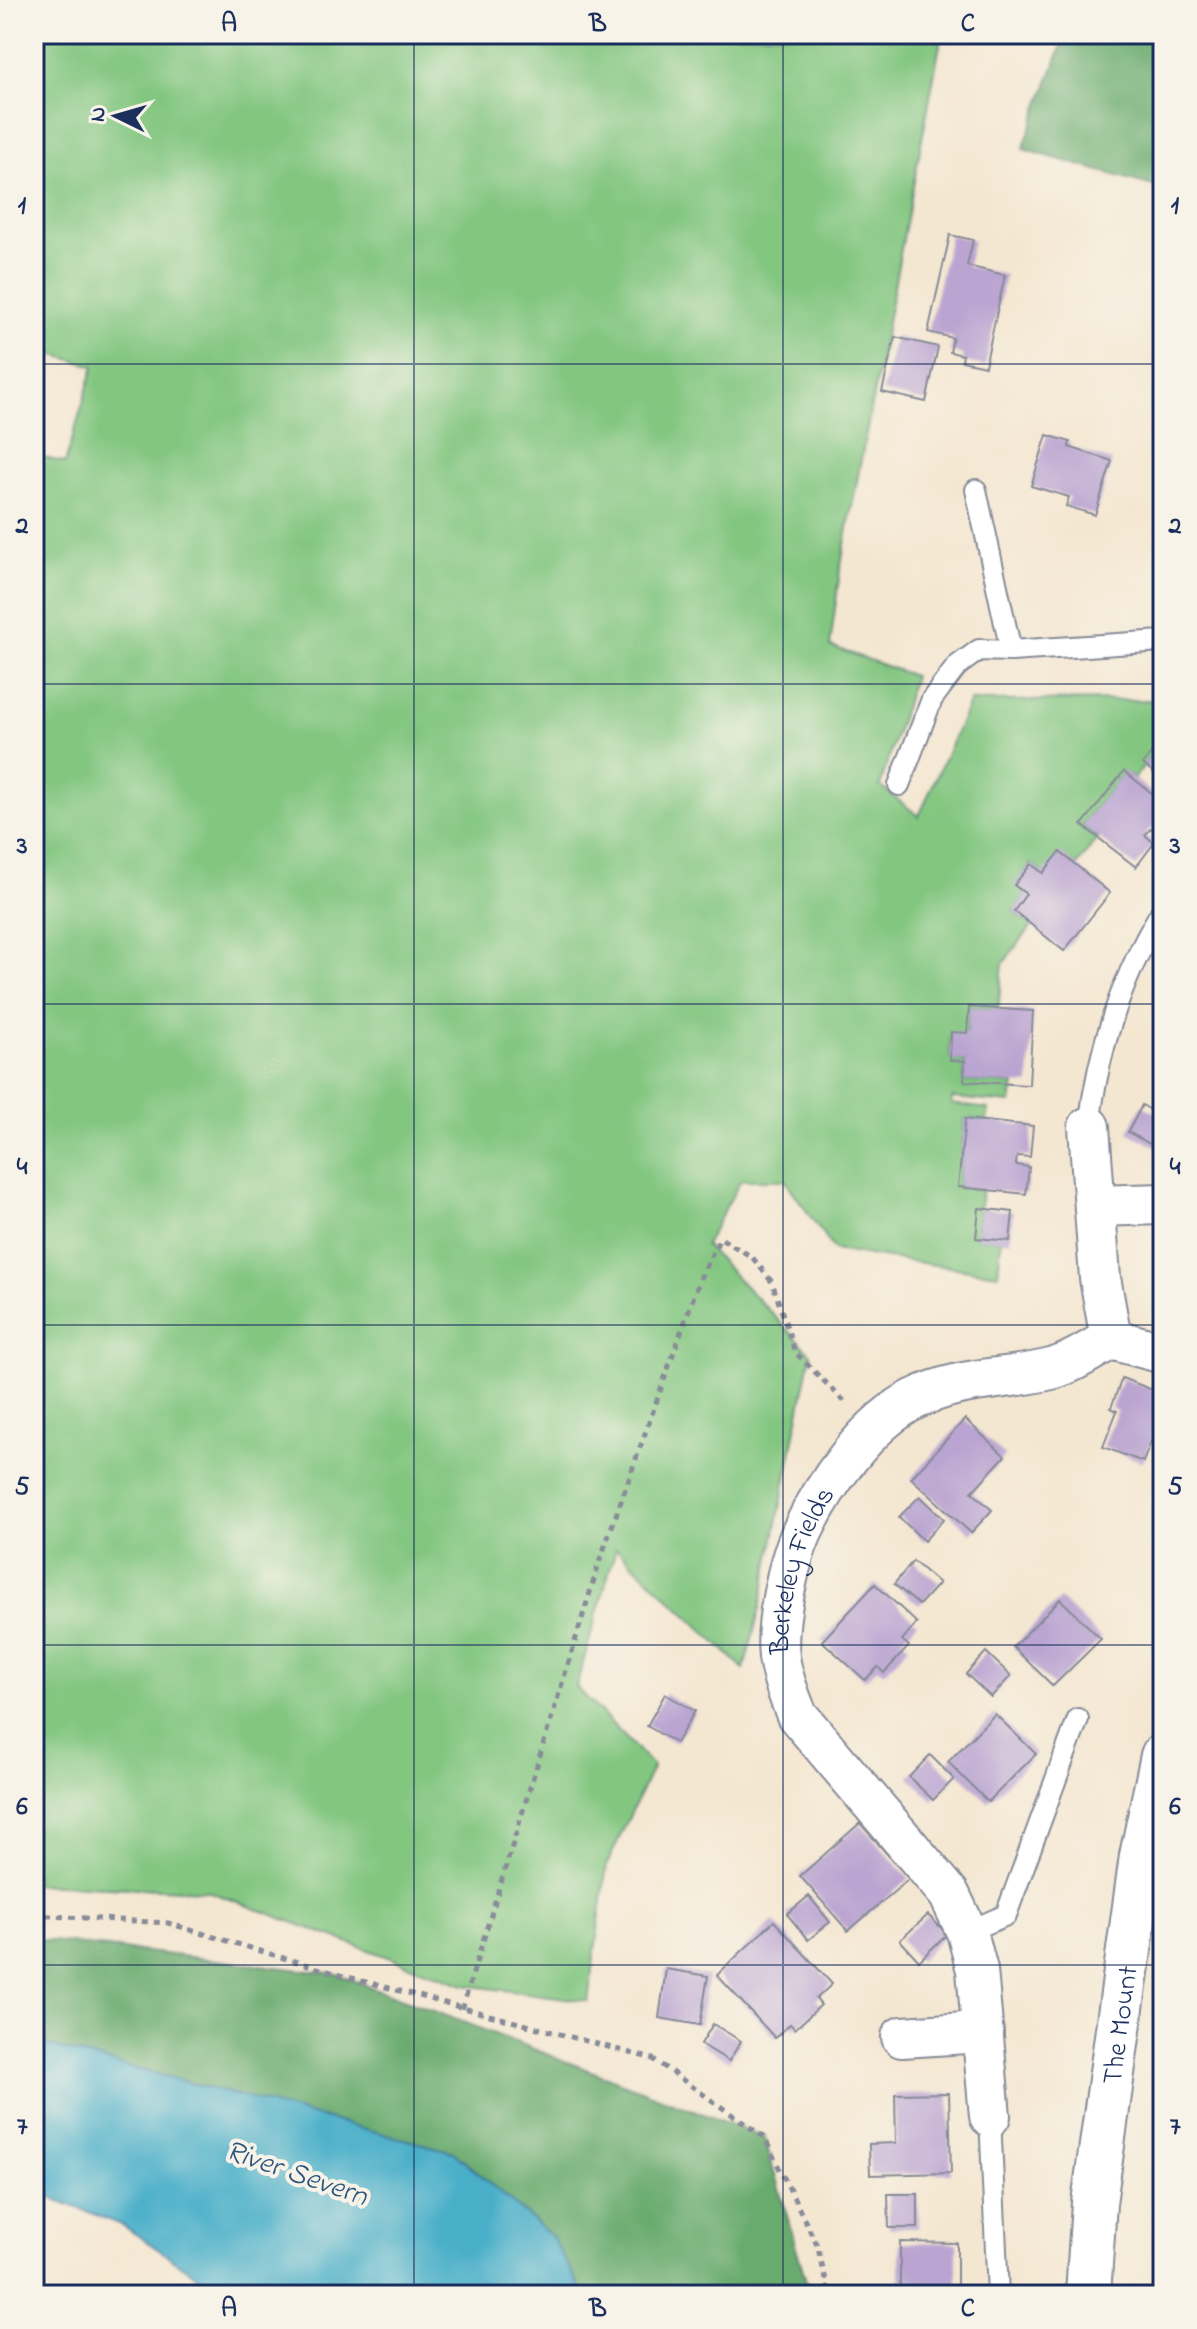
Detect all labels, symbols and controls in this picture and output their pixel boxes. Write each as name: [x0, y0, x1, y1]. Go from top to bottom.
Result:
text: A: [221, 6, 237, 44]
text: B: [588, 6, 607, 44]
text: C: [961, 6, 975, 44]
north arrow: [76, 76, 156, 156]
text: N: [82, 106, 116, 123]
text: 1: [18, 188, 27, 226]
text: 1: [1171, 188, 1180, 226]
text: 2: [15, 508, 29, 546]
text: 2: [1168, 508, 1182, 546]
text: 3: [16, 828, 28, 866]
text: 3: [1169, 828, 1181, 866]
text: 4: [17, 1149, 28, 1187]
text: 4: [1170, 1149, 1181, 1187]
text: 5: [15, 1469, 30, 1507]
text: 5: [1168, 1469, 1183, 1507]
street label: Berkeley Fields: [761, 1479, 847, 1656]
text: 6: [16, 1789, 28, 1827]
text: 6: [1169, 1789, 1181, 1827]
street label: The Mount: [1094, 1963, 1151, 2087]
text: 7: [17, 2109, 28, 2147]
text: 7: [1170, 2109, 1181, 2147]
water label: River Severn: [219, 2130, 374, 2220]
text: A: [221, 2291, 237, 2329]
text: B: [588, 2291, 607, 2329]
text: C: [961, 2291, 975, 2329]

